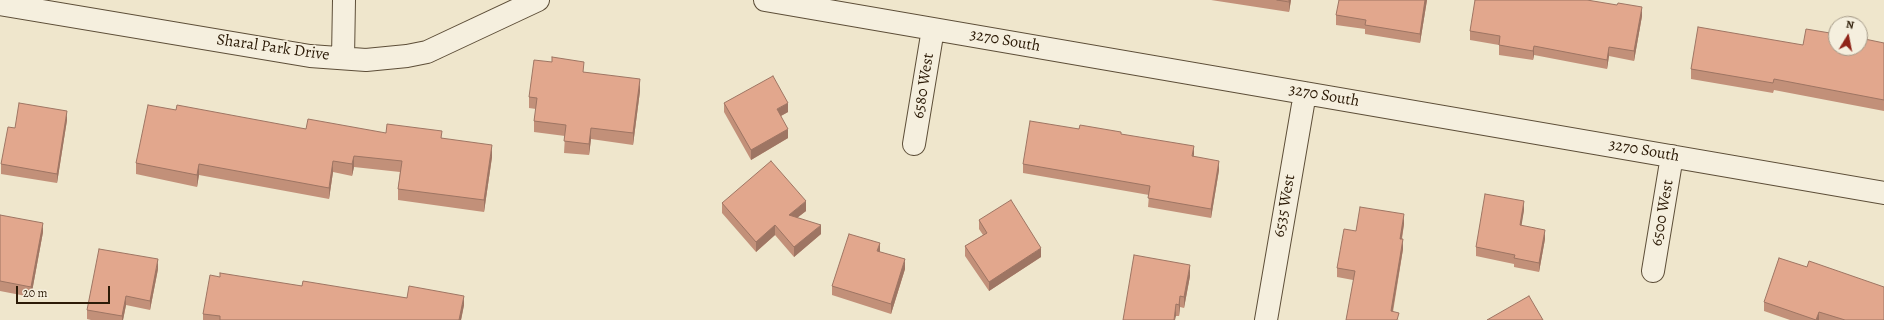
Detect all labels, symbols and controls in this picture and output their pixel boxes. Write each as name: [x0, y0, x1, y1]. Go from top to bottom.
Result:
north arrow: [1828, 16, 1868, 56]
text: N: [1845, 17, 1855, 33]
street label: 3270 South: [968, 25, 1042, 57]
street label: Sharal Park Drive: [215, 31, 331, 65]
street label: 6580 West: [909, 52, 939, 120]
street label: 3270 South: [1287, 80, 1361, 112]
street label: 3270 South: [1607, 135, 1681, 167]
street label: 6535 West: [1270, 173, 1300, 239]
street label: 6500 West: [1648, 178, 1678, 248]
scale bar: [18, 278, 112, 304]
text: 20 m: [23, 285, 47, 301]

